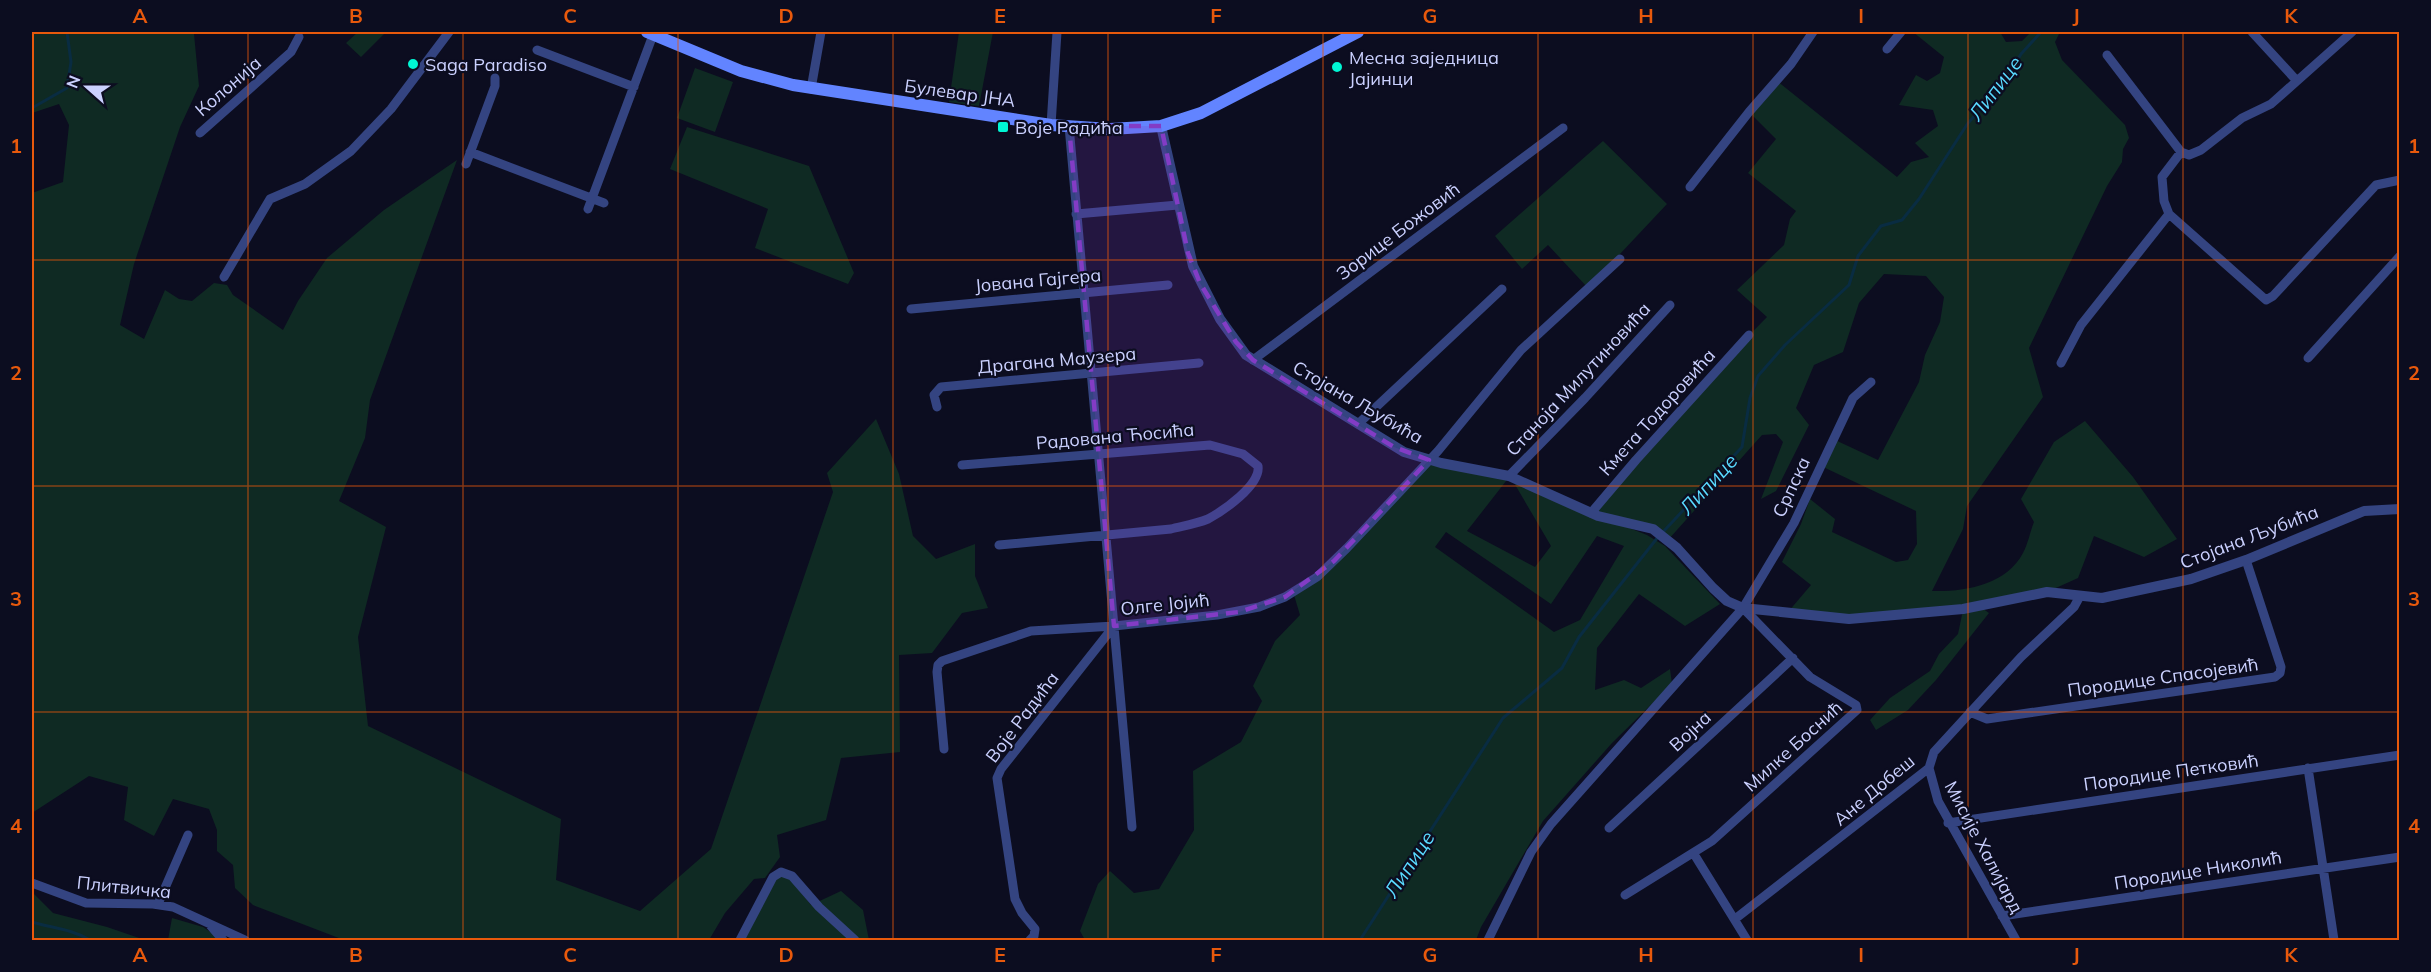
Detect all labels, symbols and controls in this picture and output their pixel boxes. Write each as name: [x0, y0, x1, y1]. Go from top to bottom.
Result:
text: A: [133, 3, 148, 28]
text: B: [349, 3, 363, 28]
text: C: [563, 3, 577, 28]
text: D: [778, 3, 794, 28]
text: E: [994, 3, 1006, 28]
text: F: [1210, 3, 1222, 28]
text: G: [1423, 3, 1437, 28]
text: H: [1638, 3, 1654, 28]
text: I: [1858, 3, 1864, 28]
text: J: [2072, 3, 2080, 28]
text: K: [2284, 3, 2298, 28]
place label: Месна заједница Јајинци: [1349, 46, 1499, 90]
street label: Колонија: [190, 51, 266, 121]
water label: Липице: [1962, 51, 2027, 126]
place label: Saga Paradiso: [425, 53, 547, 76]
north arrow: [57, 57, 117, 117]
marker: Saga Paradiso: [406, 57, 420, 71]
marker: Месна заједница Јајинци: [1330, 60, 1344, 74]
text: N: [61, 72, 84, 91]
street label: Булевар ЈНА: [903, 74, 1017, 112]
place label: Воје Радића: [1015, 116, 1123, 139]
marker: Воје Радића: [996, 120, 1010, 134]
text: 1: [10, 133, 22, 158]
text: 1: [2408, 133, 2420, 158]
street label: Зорице Божовић: [1332, 177, 1464, 285]
street label: Јована Гајгера: [974, 263, 1102, 297]
street label: Станоја Милутиновића: [1501, 297, 1655, 461]
street label: Драгана Маузера: [977, 342, 1137, 378]
street label: Кмета Тодоровића: [1594, 344, 1720, 480]
street label: Стојана Љубића: [1289, 355, 1427, 449]
text: 2: [10, 360, 22, 385]
text: 2: [2408, 360, 2420, 385]
street label: Радована Ћосића: [1035, 418, 1195, 454]
water label: Липице: [1673, 448, 1742, 520]
street label: Српска: [1767, 453, 1815, 521]
street label: Стојана Љубића: [2177, 500, 2321, 574]
text: 3: [10, 586, 22, 611]
text: 3: [2408, 586, 2420, 611]
street label: Олге Јојић: [1119, 588, 1211, 620]
street label: Породице Спасојевић: [2066, 652, 2260, 702]
street label: Воје Радића: [980, 667, 1064, 767]
street label: Милке Боснић: [1739, 696, 1847, 796]
street label: Војна: [1664, 706, 1716, 756]
street label: Породице Петковић: [2082, 748, 2260, 796]
street label: Ане Добеш: [1829, 749, 1919, 831]
street label: Мисије Халијард: [1939, 777, 2029, 917]
text: 4: [10, 813, 22, 838]
text: 4: [2408, 813, 2420, 838]
water label: Липице: [1378, 826, 1440, 903]
street label: Породице Николић: [2113, 845, 2283, 895]
street label: Плитвичка: [76, 871, 172, 903]
text: A: [133, 942, 148, 967]
text: B: [349, 942, 363, 967]
text: C: [563, 942, 577, 967]
text: D: [778, 942, 794, 967]
text: E: [994, 942, 1006, 967]
text: F: [1210, 942, 1222, 967]
text: G: [1423, 942, 1437, 967]
text: H: [1638, 942, 1654, 967]
text: I: [1858, 942, 1864, 967]
text: J: [2072, 942, 2080, 967]
text: K: [2284, 942, 2298, 967]

